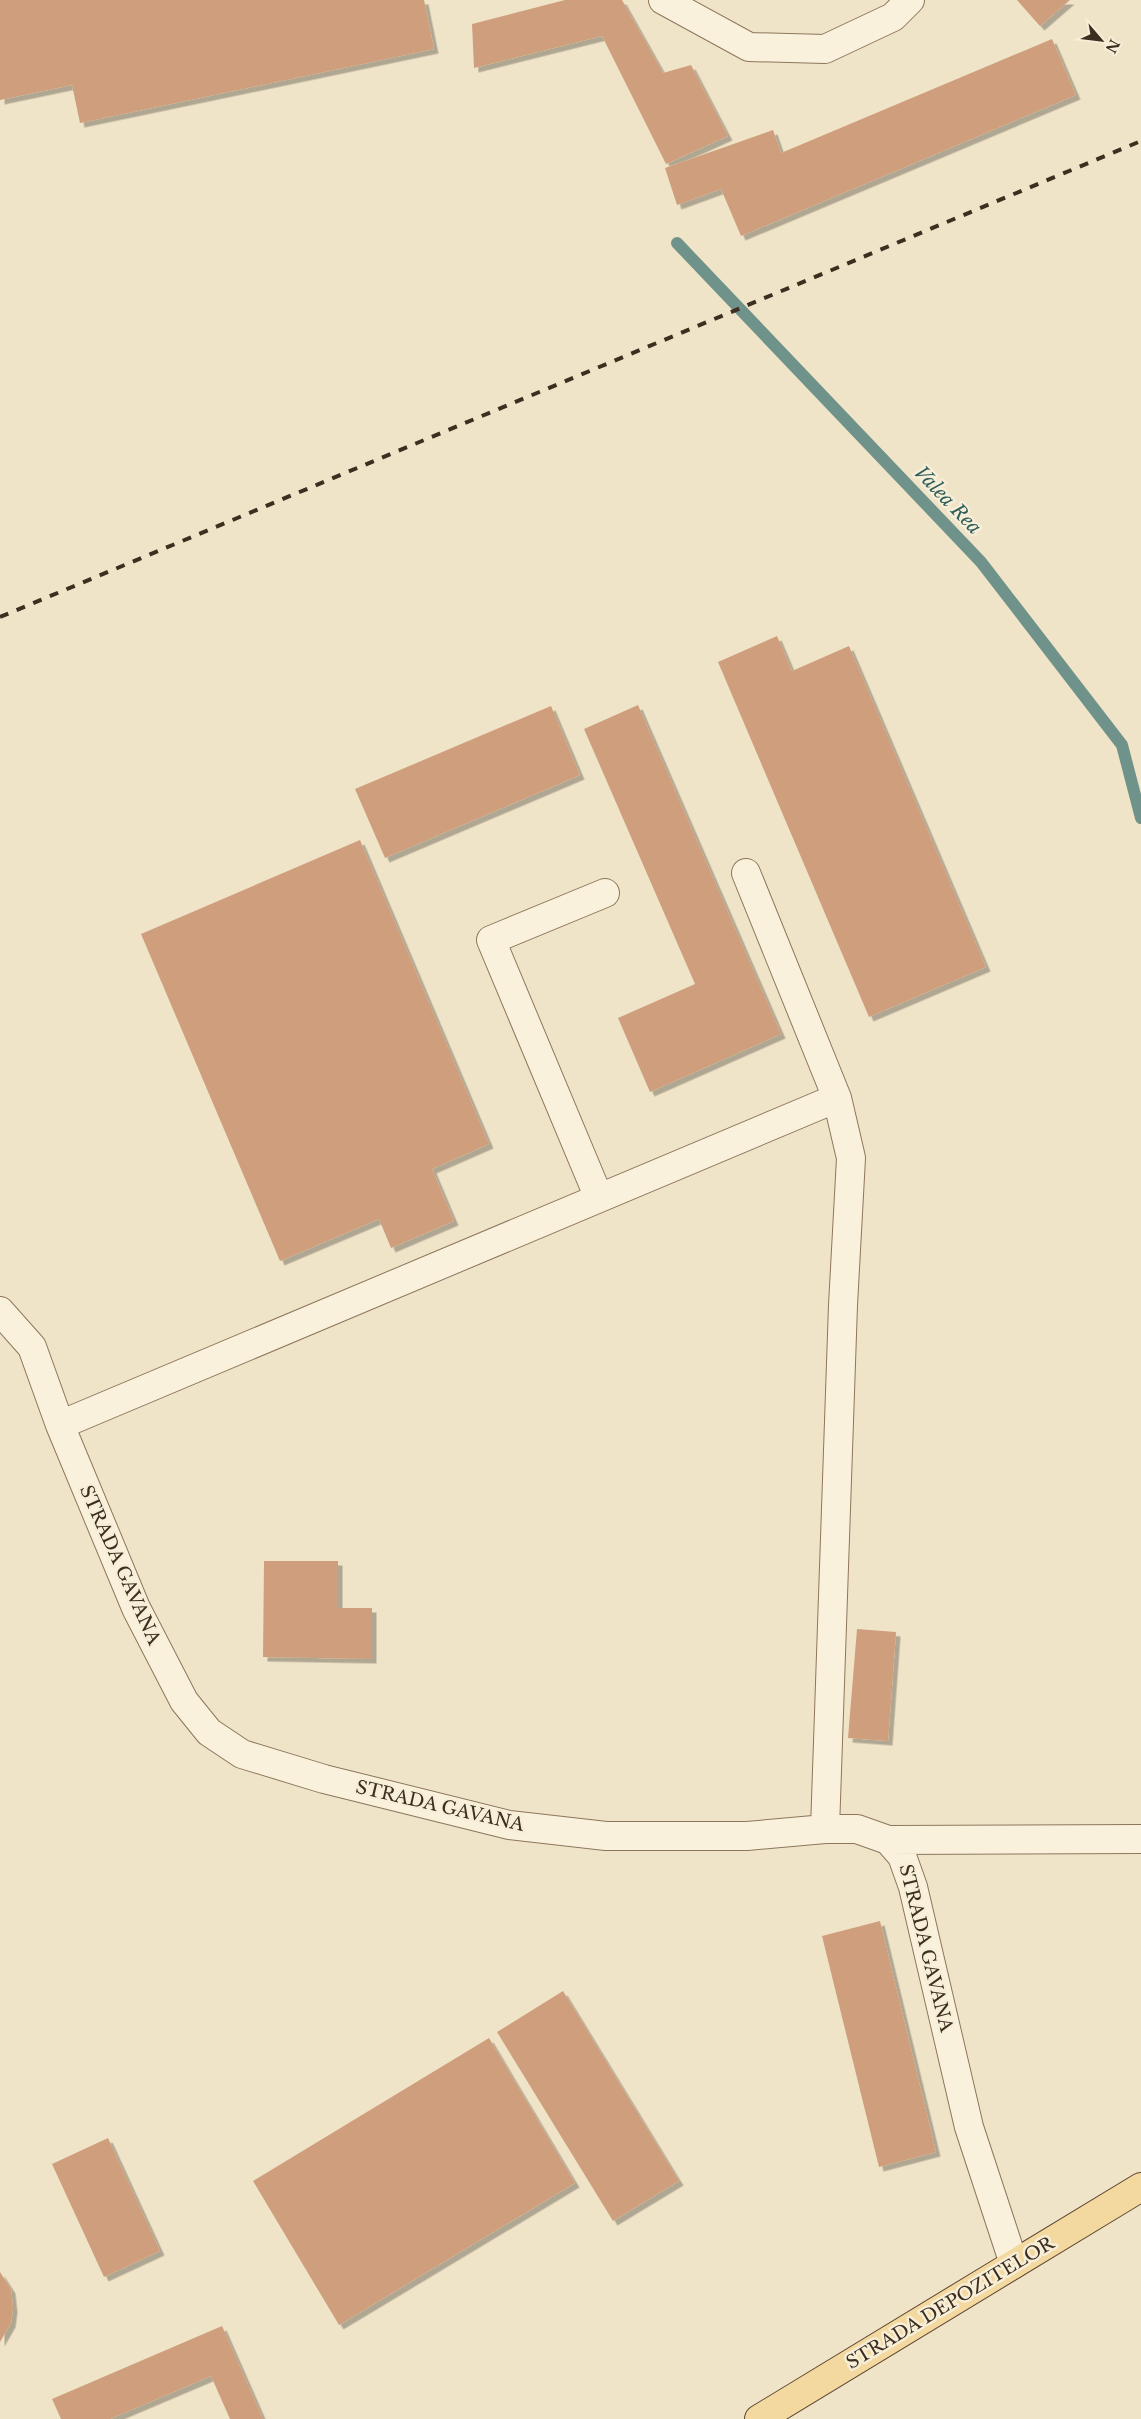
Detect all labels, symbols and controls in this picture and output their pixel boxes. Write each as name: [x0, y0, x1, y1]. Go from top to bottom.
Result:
north arrow: [1076, 15, 1126, 65]
text: N: [1101, 36, 1124, 56]
water label: Valea Rea: [910, 461, 986, 539]
street label: STRADA GAVANA: [75, 1482, 166, 1649]
street label: STRADA GAVANA: [354, 1776, 527, 1836]
street label: STRADA GAVANA: [894, 1862, 958, 2035]
street label: STRADA DEPOZITELOR: [842, 2232, 1059, 2374]

